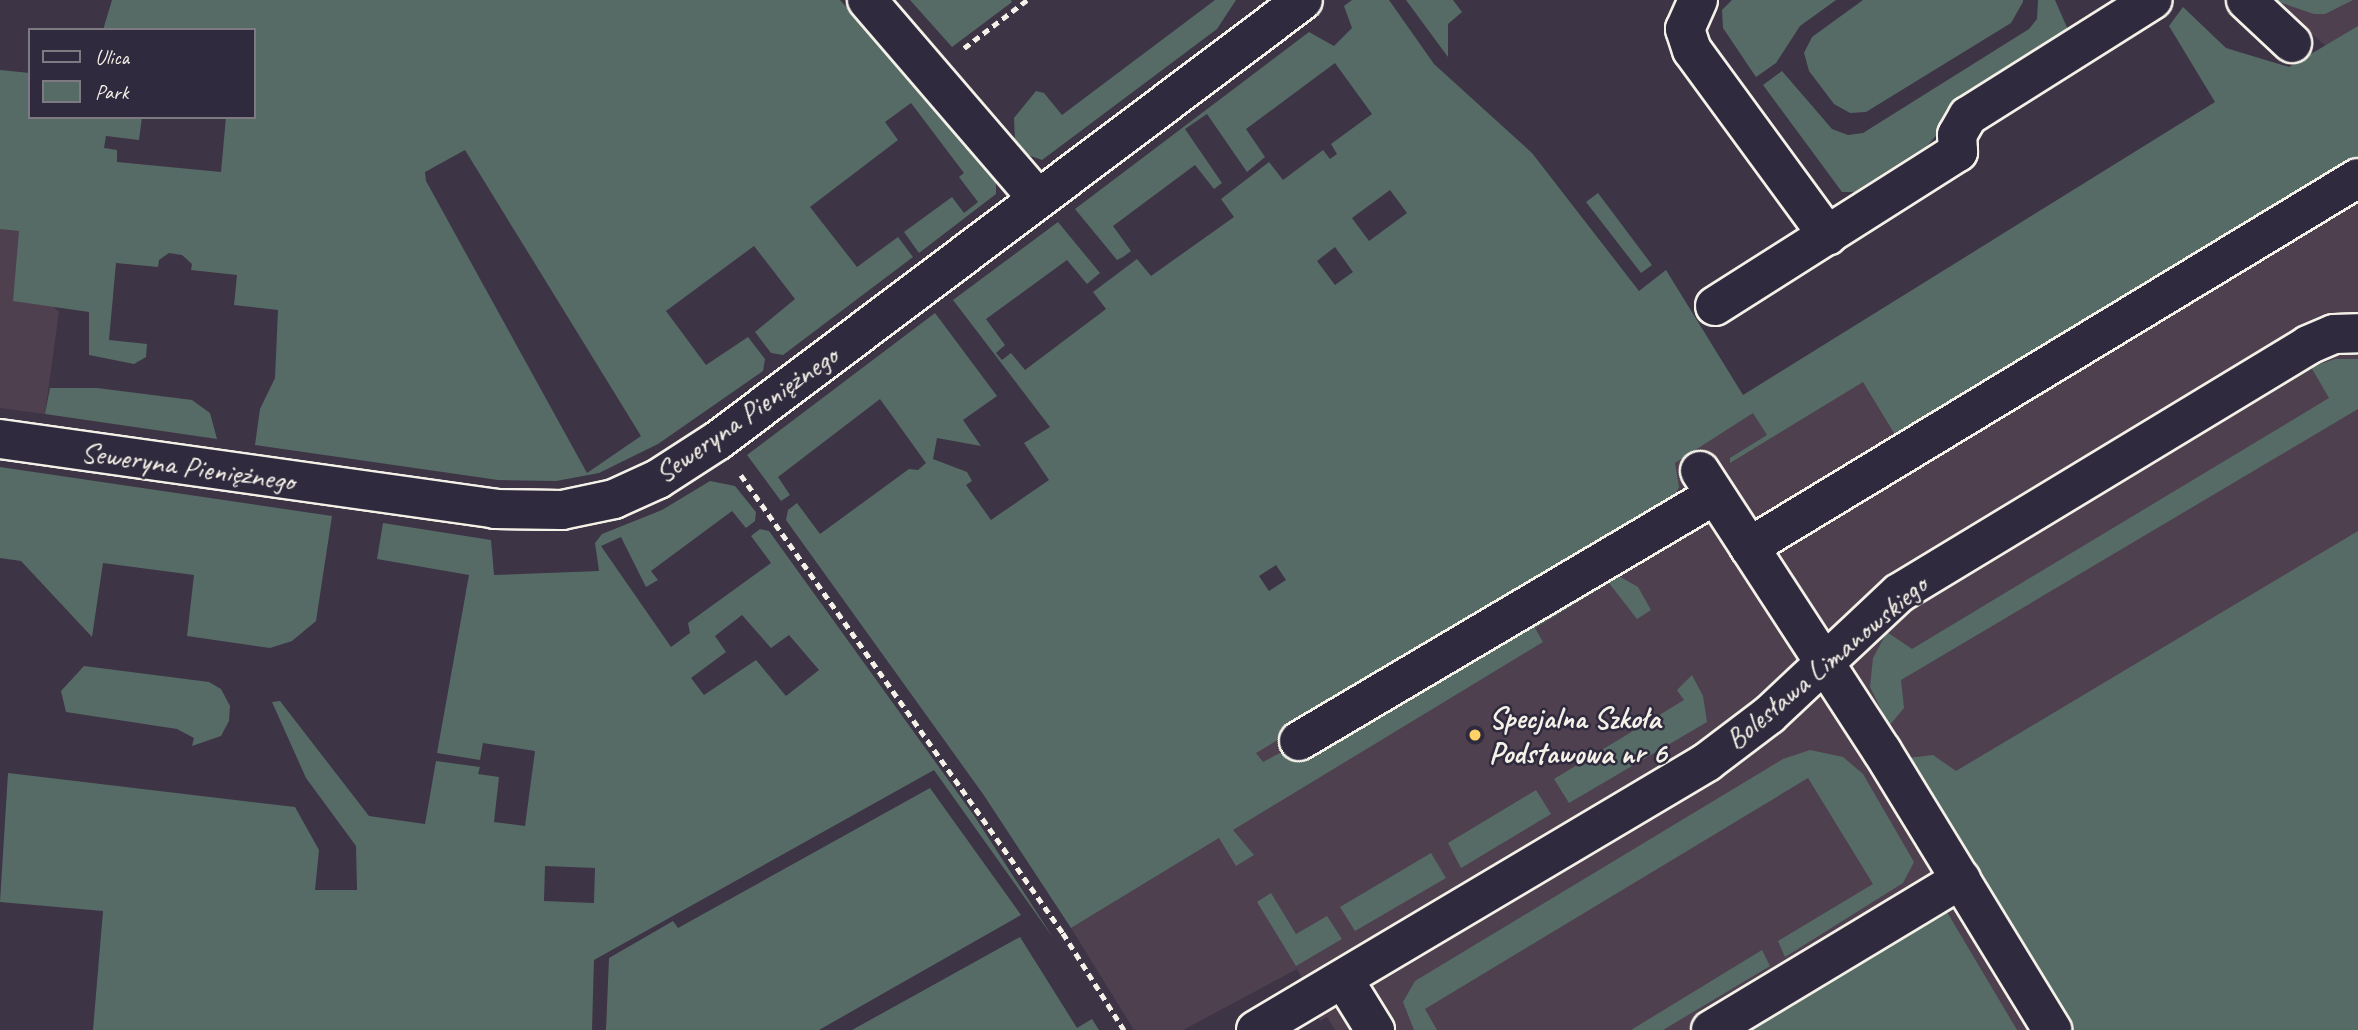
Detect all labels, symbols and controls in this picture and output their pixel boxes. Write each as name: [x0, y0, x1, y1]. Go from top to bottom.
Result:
legend: [28, 28, 256, 119]
text: Ulica: [95, 44, 129, 70]
text: Park: [95, 79, 128, 105]
street label: Seweryna Pieniężnego: [647, 337, 845, 491]
street label: Seweryna Pieniężnego: [79, 433, 297, 499]
street label: Bolesława Limanowskiego: [1718, 568, 1934, 756]
place label: Specjalna Szkoła Podstawowa nr 6: [1489, 700, 1666, 770]
marker: Specjalna Szkoła Podstawowa nr 6: [1467, 727, 1483, 743]

